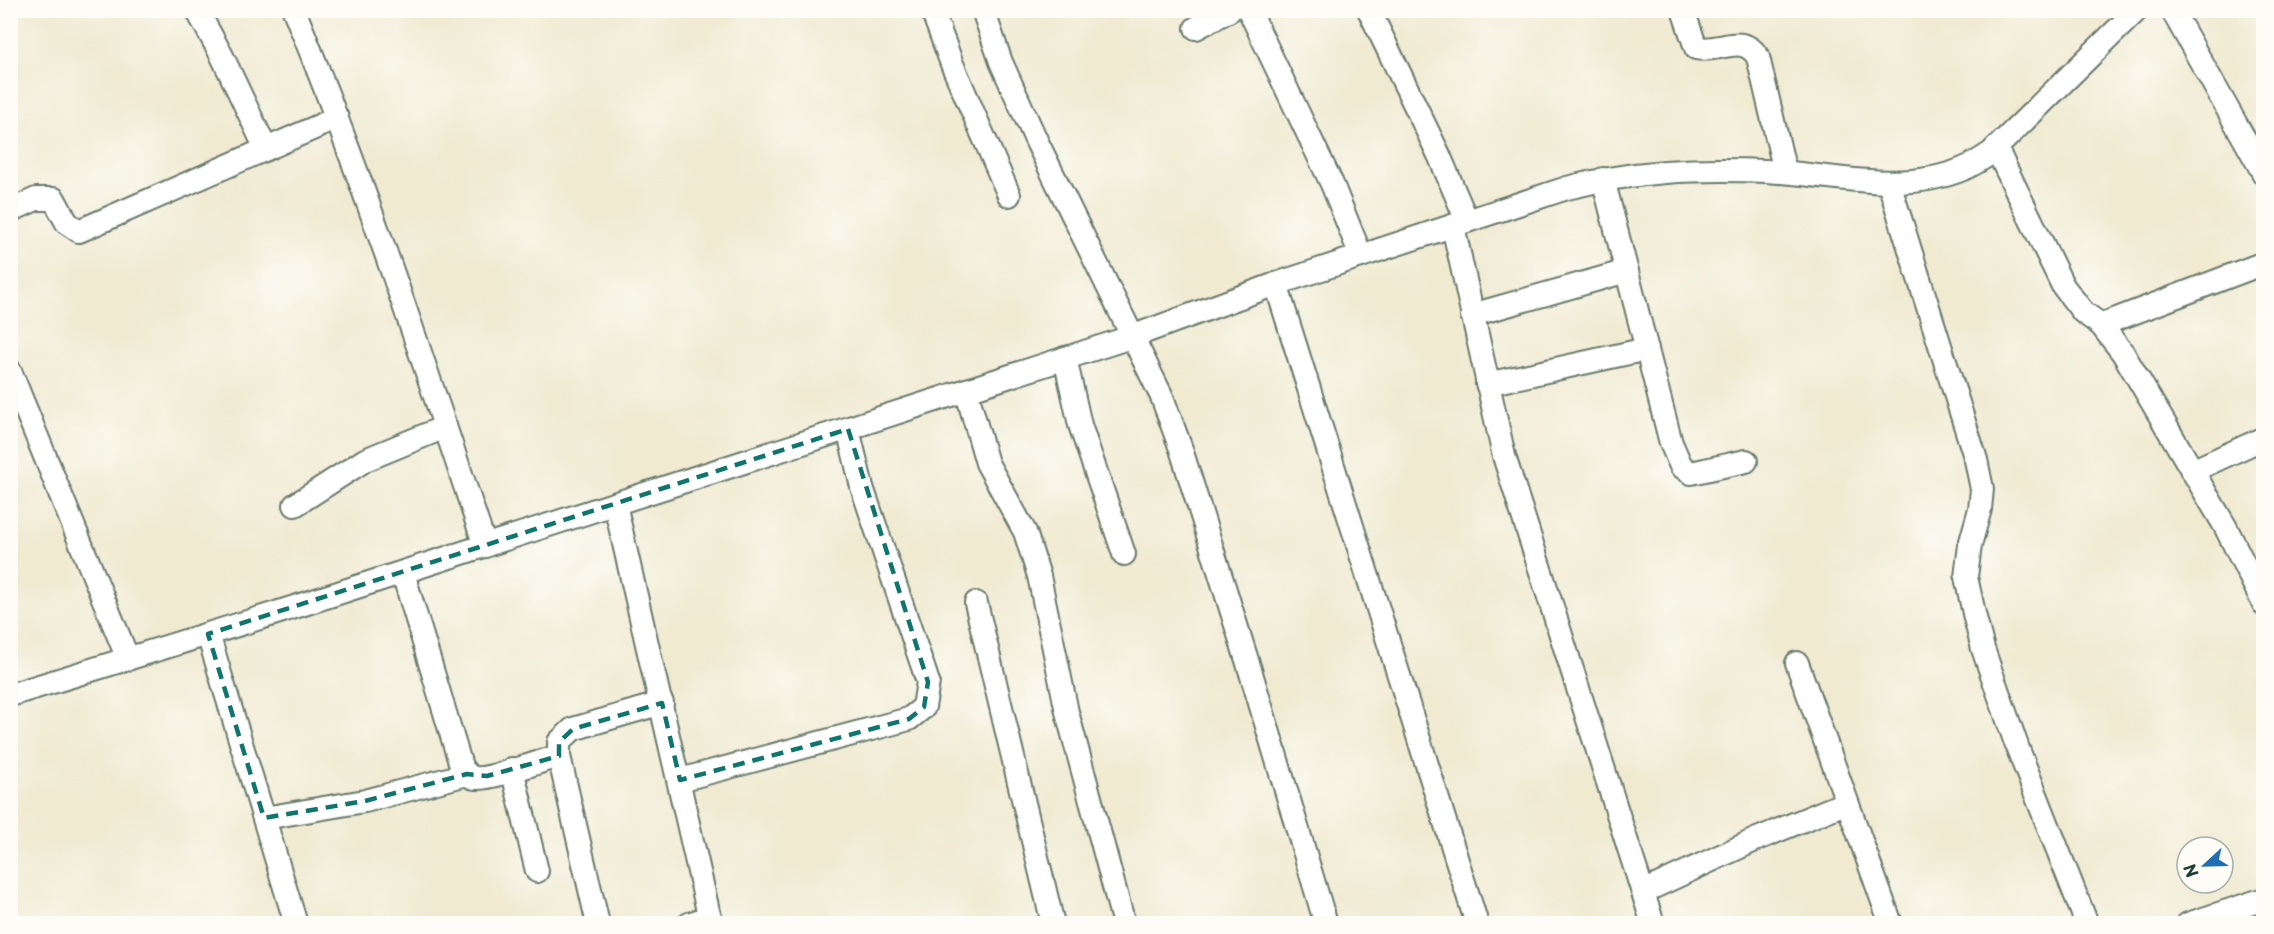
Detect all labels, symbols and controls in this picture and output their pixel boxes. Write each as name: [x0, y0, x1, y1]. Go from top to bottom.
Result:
north arrow: [2175, 835, 2235, 895]
text: N: [2177, 861, 2204, 881]

